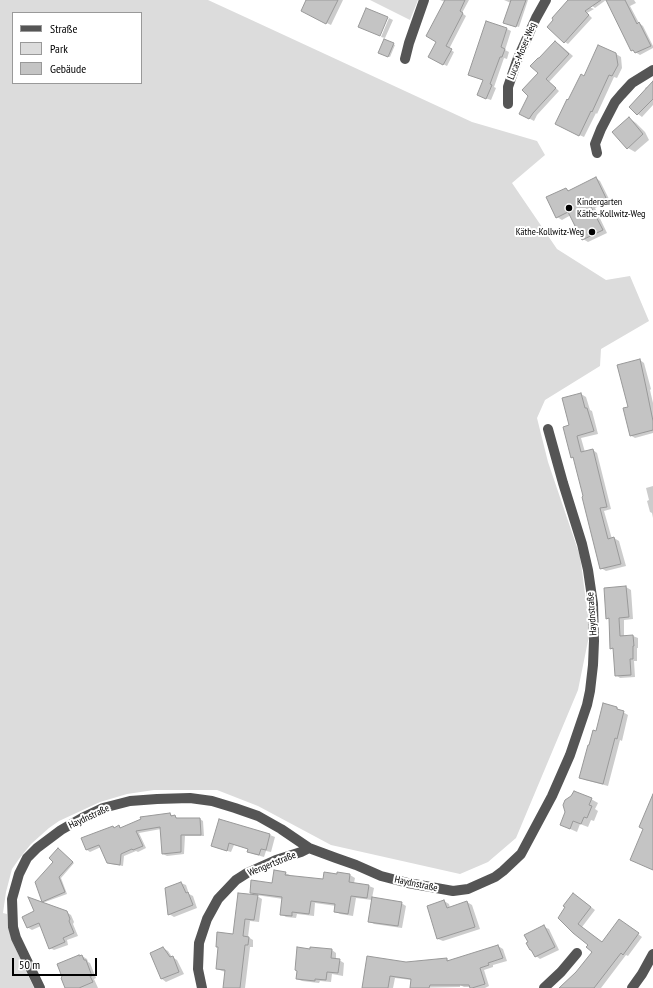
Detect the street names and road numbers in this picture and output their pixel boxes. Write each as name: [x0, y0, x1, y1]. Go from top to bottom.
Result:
street label: Lucas-Moser-Weg: [505, 21, 539, 81]
street label: Haydnstraße: [584, 592, 600, 636]
street label: Haydnstraße: [67, 802, 111, 832]
street label: Wengertstraße: [246, 849, 298, 879]
street label: Haydnstraße: [393, 874, 439, 894]

